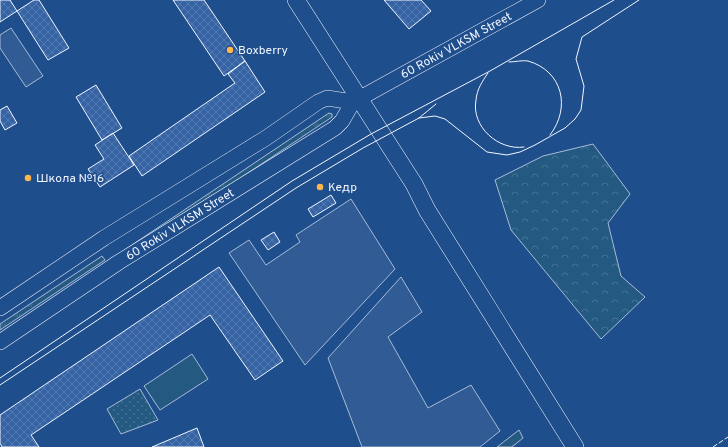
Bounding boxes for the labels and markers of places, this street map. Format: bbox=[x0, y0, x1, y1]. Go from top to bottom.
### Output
place label: Boxberry bbox=[238, 43, 288, 59]
marker: Boxberry bbox=[225, 45, 235, 55]
place label: Школа №16 bbox=[36, 171, 104, 187]
marker: Школа №16 bbox=[23, 173, 33, 183]
place label: Кедр bbox=[328, 180, 357, 196]
marker: Кедр bbox=[315, 182, 325, 192]

